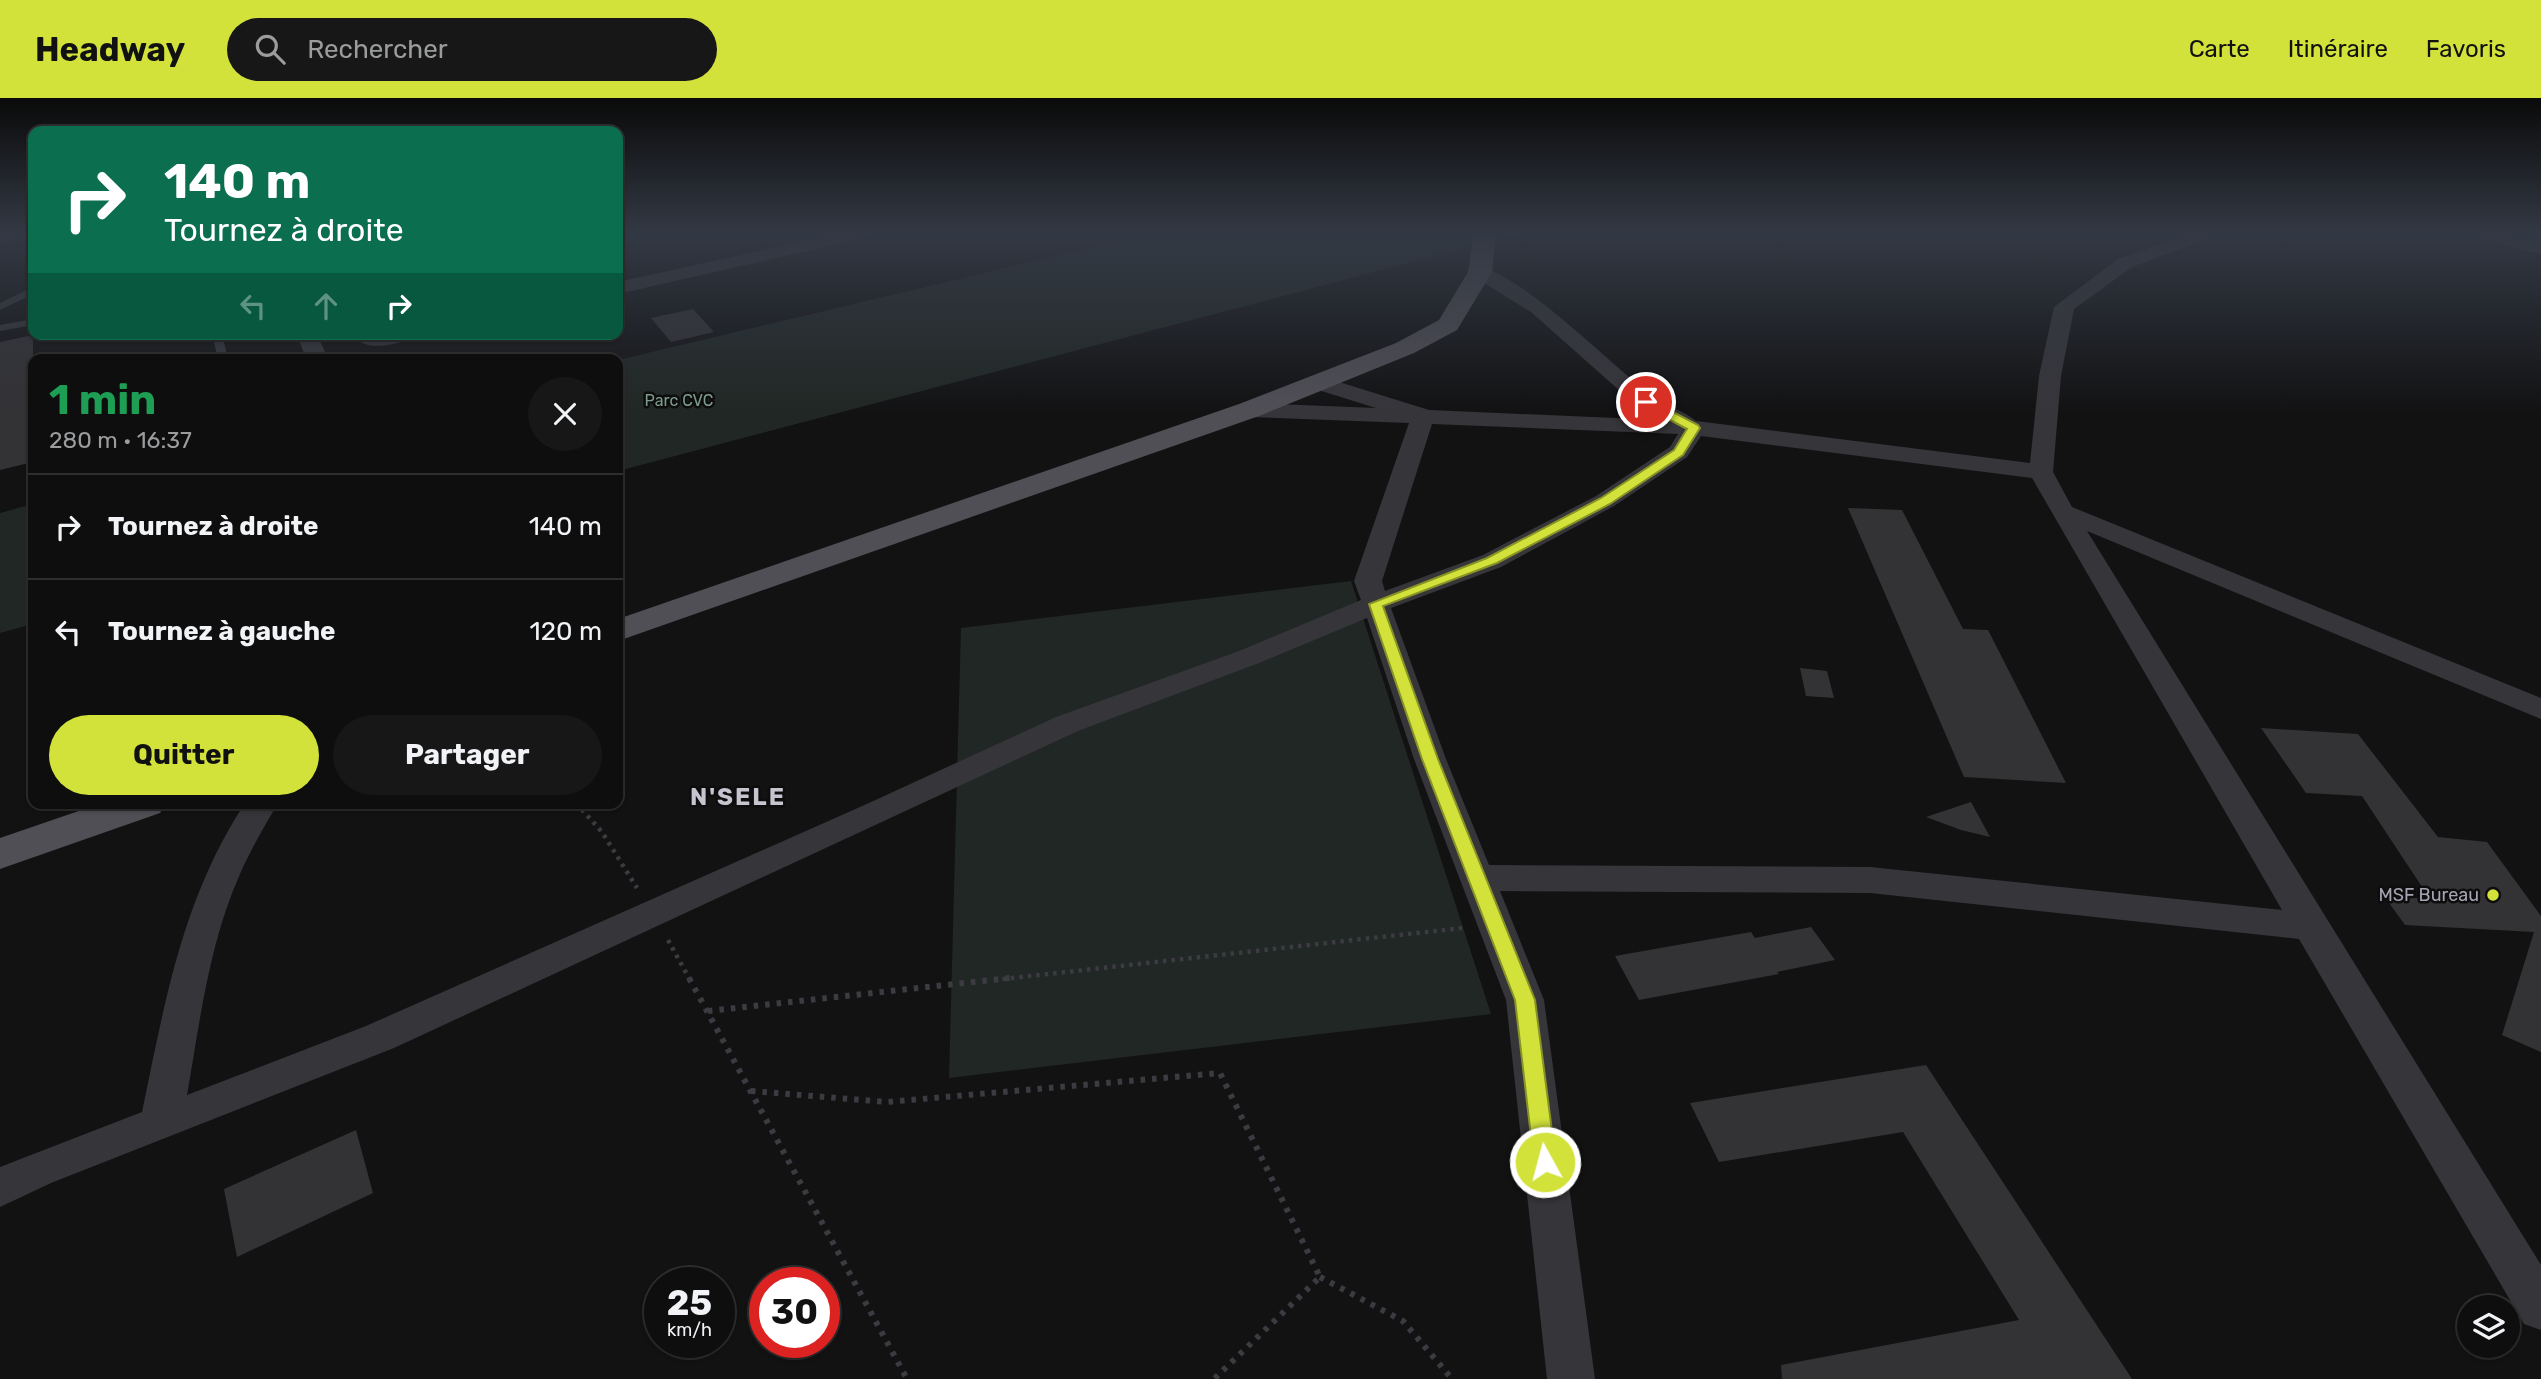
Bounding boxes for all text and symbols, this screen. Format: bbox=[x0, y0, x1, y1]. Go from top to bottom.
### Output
search box bbox=[227, 18, 717, 81]
text: Headway bbox=[35, 30, 185, 69]
icon: search bbox=[251, 30, 289, 68]
text: Rechercher bbox=[307, 34, 448, 65]
text: Carte bbox=[2189, 35, 2250, 63]
text: Itinéraire bbox=[2288, 35, 2388, 63]
text: Favoris bbox=[2426, 35, 2506, 63]
text: 140 m bbox=[164, 152, 310, 210]
icon: right bbox=[49, 154, 140, 245]
text: Tournez à droite bbox=[164, 211, 404, 249]
icon: left bbox=[234, 287, 272, 325]
icon: ahead bbox=[307, 287, 345, 325]
icon: right bbox=[380, 287, 418, 325]
pin bbox=[1616, 372, 1676, 432]
text: 1 min bbox=[49, 375, 156, 425]
button: close bbox=[528, 377, 602, 451]
icon: arrive bbox=[1627, 383, 1665, 421]
park label: Parc CVC bbox=[645, 391, 713, 410]
text: 280 m · 16:37 bbox=[49, 426, 192, 454]
icon: right bbox=[49, 508, 87, 546]
text: Tournez à droite bbox=[108, 511, 318, 542]
text: 140 m bbox=[529, 511, 602, 542]
icon: left bbox=[49, 613, 87, 651]
text: Tournez à gauche bbox=[108, 616, 336, 647]
text: 120 m bbox=[530, 616, 602, 647]
button: Quitter bbox=[49, 715, 319, 795]
button: Partager bbox=[333, 715, 602, 795]
district label: N'SELE bbox=[690, 783, 786, 811]
place label: MSF Bureau bbox=[2378, 884, 2479, 906]
marker: MSF Bureau bbox=[2485, 887, 2501, 903]
position arrow bbox=[1508, 1125, 1582, 1199]
speed limit sign: 30 bbox=[749, 1267, 840, 1358]
text: 25 bbox=[667, 1282, 712, 1324]
map controls bbox=[2457, 1295, 2520, 1358]
button: layers bbox=[2457, 1295, 2520, 1358]
text: km/h bbox=[667, 1319, 712, 1341]

